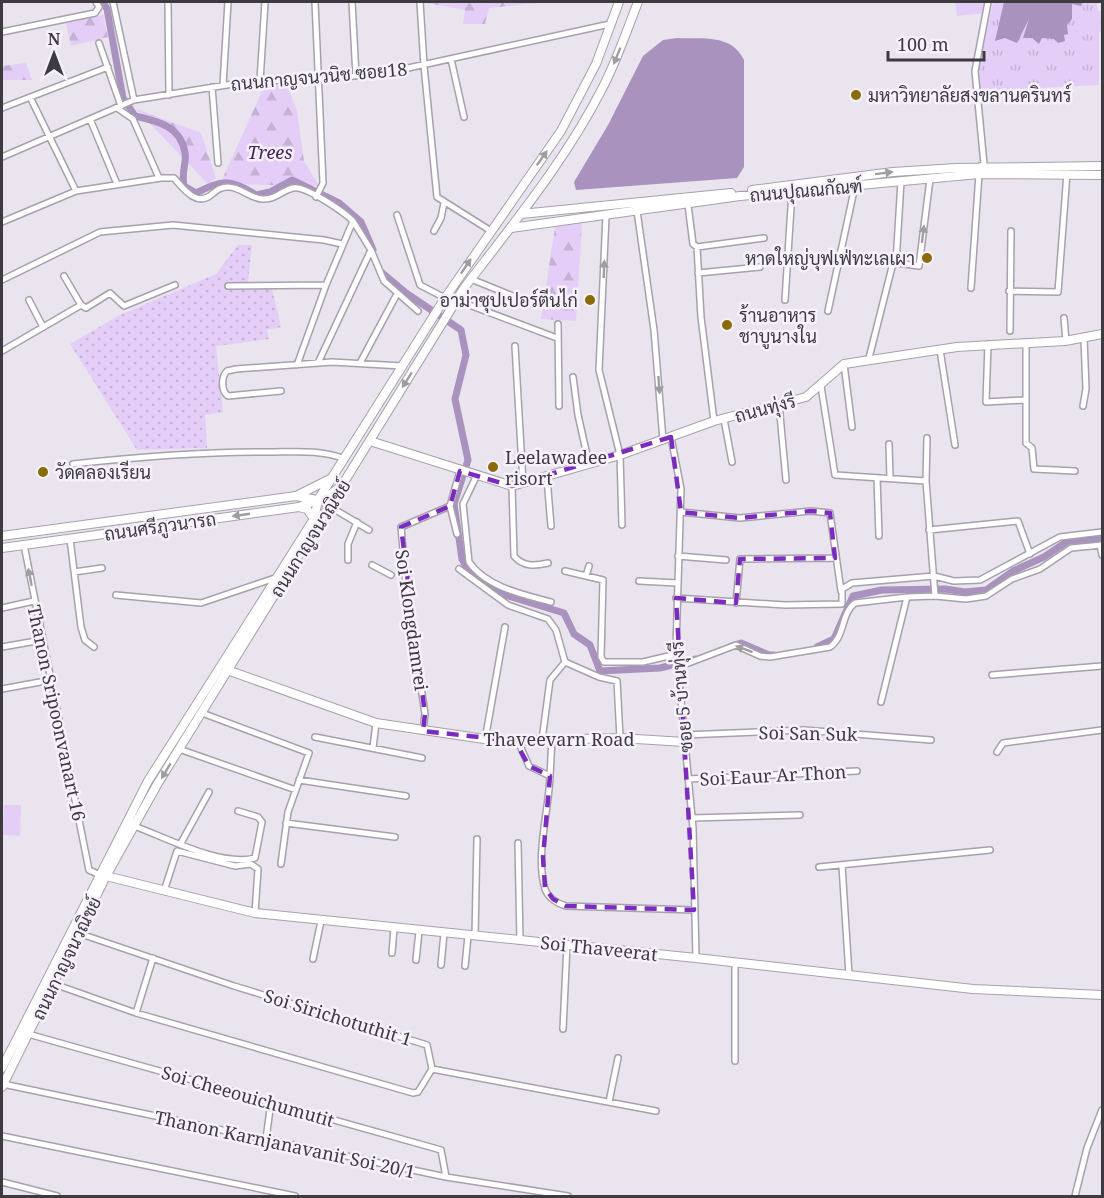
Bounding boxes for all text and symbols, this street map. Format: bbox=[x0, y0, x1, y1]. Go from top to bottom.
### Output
north arrow bbox=[24, 24, 84, 84]
scale bar bbox=[888, 24, 984, 62]
text: N bbox=[48, 28, 61, 50]
text: 100 m bbox=[897, 32, 949, 56]
one-way arrow bbox=[612, 47, 621, 65]
street label: ถนนกาญจนวนิช ซอย18 bbox=[230, 56, 408, 96]
place label: มหาวิทยาลัยสงขลานครินทร์ bbox=[868, 83, 1072, 107]
marker: มหาวิทยาลัยสงขลานครินทร์ bbox=[849, 88, 863, 102]
park label: Trees bbox=[247, 140, 293, 164]
one-way arrow bbox=[536, 151, 548, 167]
one-way arrow bbox=[875, 168, 894, 178]
street label: ถนนปุณณกัณฑ์ bbox=[749, 173, 864, 208]
one-way arrow bbox=[918, 224, 928, 243]
place label: หาดใหญ่บุฟเฟ่ทะเลเผา bbox=[745, 246, 915, 271]
marker: หาดใหญ่บุฟเฟ่ทะเลเผา bbox=[920, 251, 934, 265]
one-way arrow bbox=[460, 259, 472, 275]
one-way arrow bbox=[599, 260, 608, 279]
place label: อาม่าซุปเปอร์ตีนไก่ bbox=[440, 288, 578, 313]
marker: อาม่าซุปเปอร์ตีนไก่ bbox=[583, 293, 597, 307]
place label: ร้านอาหาร ชาบูนางใน bbox=[739, 303, 817, 350]
marker: ร้านอาหาร ชาบูนางใน bbox=[720, 318, 734, 332]
one-way arrow bbox=[401, 372, 412, 388]
one-way arrow bbox=[654, 376, 664, 395]
street label: ถนนทุ่งรี bbox=[732, 388, 799, 429]
place label: Leelawadee risort bbox=[505, 445, 607, 490]
place label: วัดคลองเรียน bbox=[55, 460, 151, 484]
marker: Leelawadee risort bbox=[486, 460, 500, 474]
marker: วัดคลองเรียน bbox=[36, 465, 50, 479]
street label: ถนนกาญจนวณิชย์ bbox=[264, 475, 356, 601]
street label: ถนนศรีภูวนารถ bbox=[103, 506, 218, 548]
one-way arrow bbox=[232, 510, 251, 519]
street label: Soi Klongdamrei bbox=[390, 548, 434, 692]
one-way arrow bbox=[25, 567, 34, 586]
street label: Thanon Sripoonvanart 16 bbox=[22, 603, 92, 823]
street label: ซอย 5 บ้านทุ่งรี bbox=[664, 640, 699, 754]
one-way arrow bbox=[734, 643, 752, 653]
street label: Soi San Suk bbox=[759, 720, 858, 746]
street label: Thaveevarn Road bbox=[484, 727, 634, 751]
street label: Soi Eaur Ar Thon bbox=[699, 759, 847, 791]
one-way arrow bbox=[161, 763, 172, 779]
street label: ถนนกาญจนวณิชย์ bbox=[26, 892, 106, 1024]
street label: Soi Thaveerat bbox=[539, 930, 659, 966]
street label: Soi Sirichotuthit 1 bbox=[261, 983, 415, 1051]
street label: Soi Cheeouichumutit bbox=[159, 1060, 337, 1132]
street label: Thanon Karnjanavanit Soi 20/1 bbox=[152, 1105, 418, 1183]

